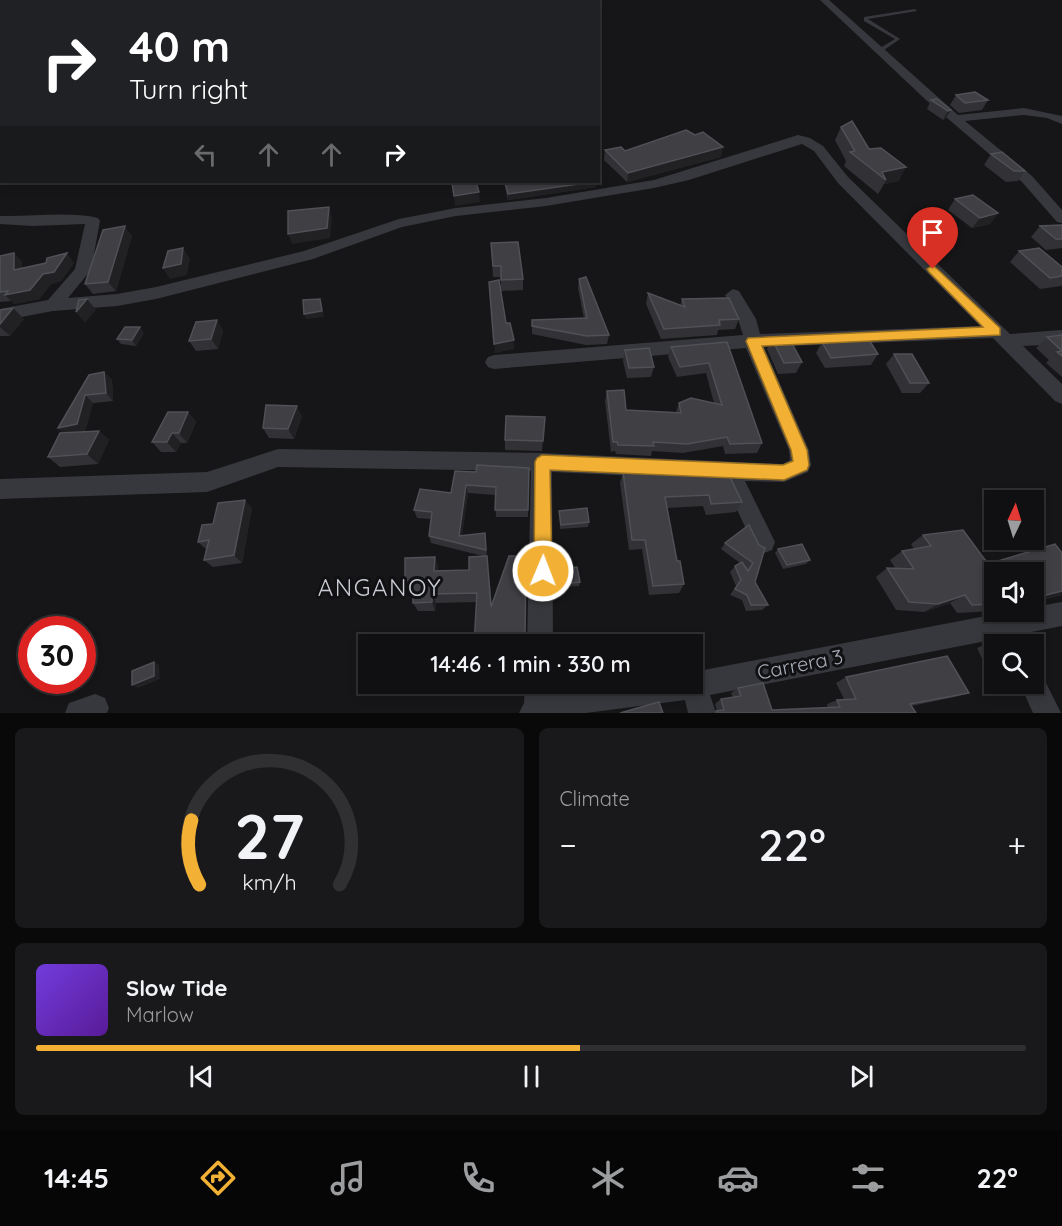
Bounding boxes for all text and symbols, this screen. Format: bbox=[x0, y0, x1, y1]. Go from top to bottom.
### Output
text: 40 m bbox=[129, 20, 230, 73]
icon: right bbox=[30, 24, 108, 102]
text: Turn right bbox=[129, 72, 248, 106]
icon: left bbox=[189, 138, 222, 171]
icon: ahead bbox=[252, 138, 285, 171]
icon: ahead bbox=[315, 138, 348, 171]
icon: right bbox=[378, 138, 411, 171]
pin bbox=[907, 207, 958, 269]
icon: arrive bbox=[916, 216, 949, 249]
north arrow bbox=[984, 490, 1044, 550]
map controls bbox=[984, 490, 1044, 694]
position arrow bbox=[511, 539, 575, 603]
button: sound bbox=[984, 562, 1044, 622]
district label: ANGANOY bbox=[318, 572, 442, 602]
speed limit sign: 30 bbox=[18, 616, 96, 694]
button: search bbox=[984, 634, 1044, 694]
street label: Carrera 3 bbox=[755, 643, 845, 685]
text: 14:46 · 1 min · 330 m bbox=[430, 650, 631, 678]
text: Climate bbox=[560, 786, 630, 811]
text: 27 bbox=[234, 797, 304, 875]
text: 22° bbox=[758, 816, 826, 872]
text: − bbox=[560, 824, 577, 865]
text: + bbox=[1007, 824, 1026, 865]
text: km/h bbox=[242, 869, 296, 895]
text: Slow Tide bbox=[126, 974, 227, 1002]
text: Marlow bbox=[126, 1002, 194, 1027]
icon: previous bbox=[185, 1060, 218, 1093]
icon: pause bbox=[515, 1060, 548, 1093]
icon: next bbox=[845, 1060, 878, 1093]
icon: directions bbox=[197, 1157, 239, 1199]
icon: music bbox=[327, 1157, 369, 1199]
icon: phone bbox=[457, 1157, 499, 1199]
icon: climate bbox=[587, 1157, 629, 1199]
icon: car bbox=[717, 1157, 759, 1199]
icon: filters bbox=[847, 1157, 889, 1199]
text: 14:45 bbox=[44, 1161, 109, 1195]
text: 22° bbox=[977, 1161, 1018, 1195]

